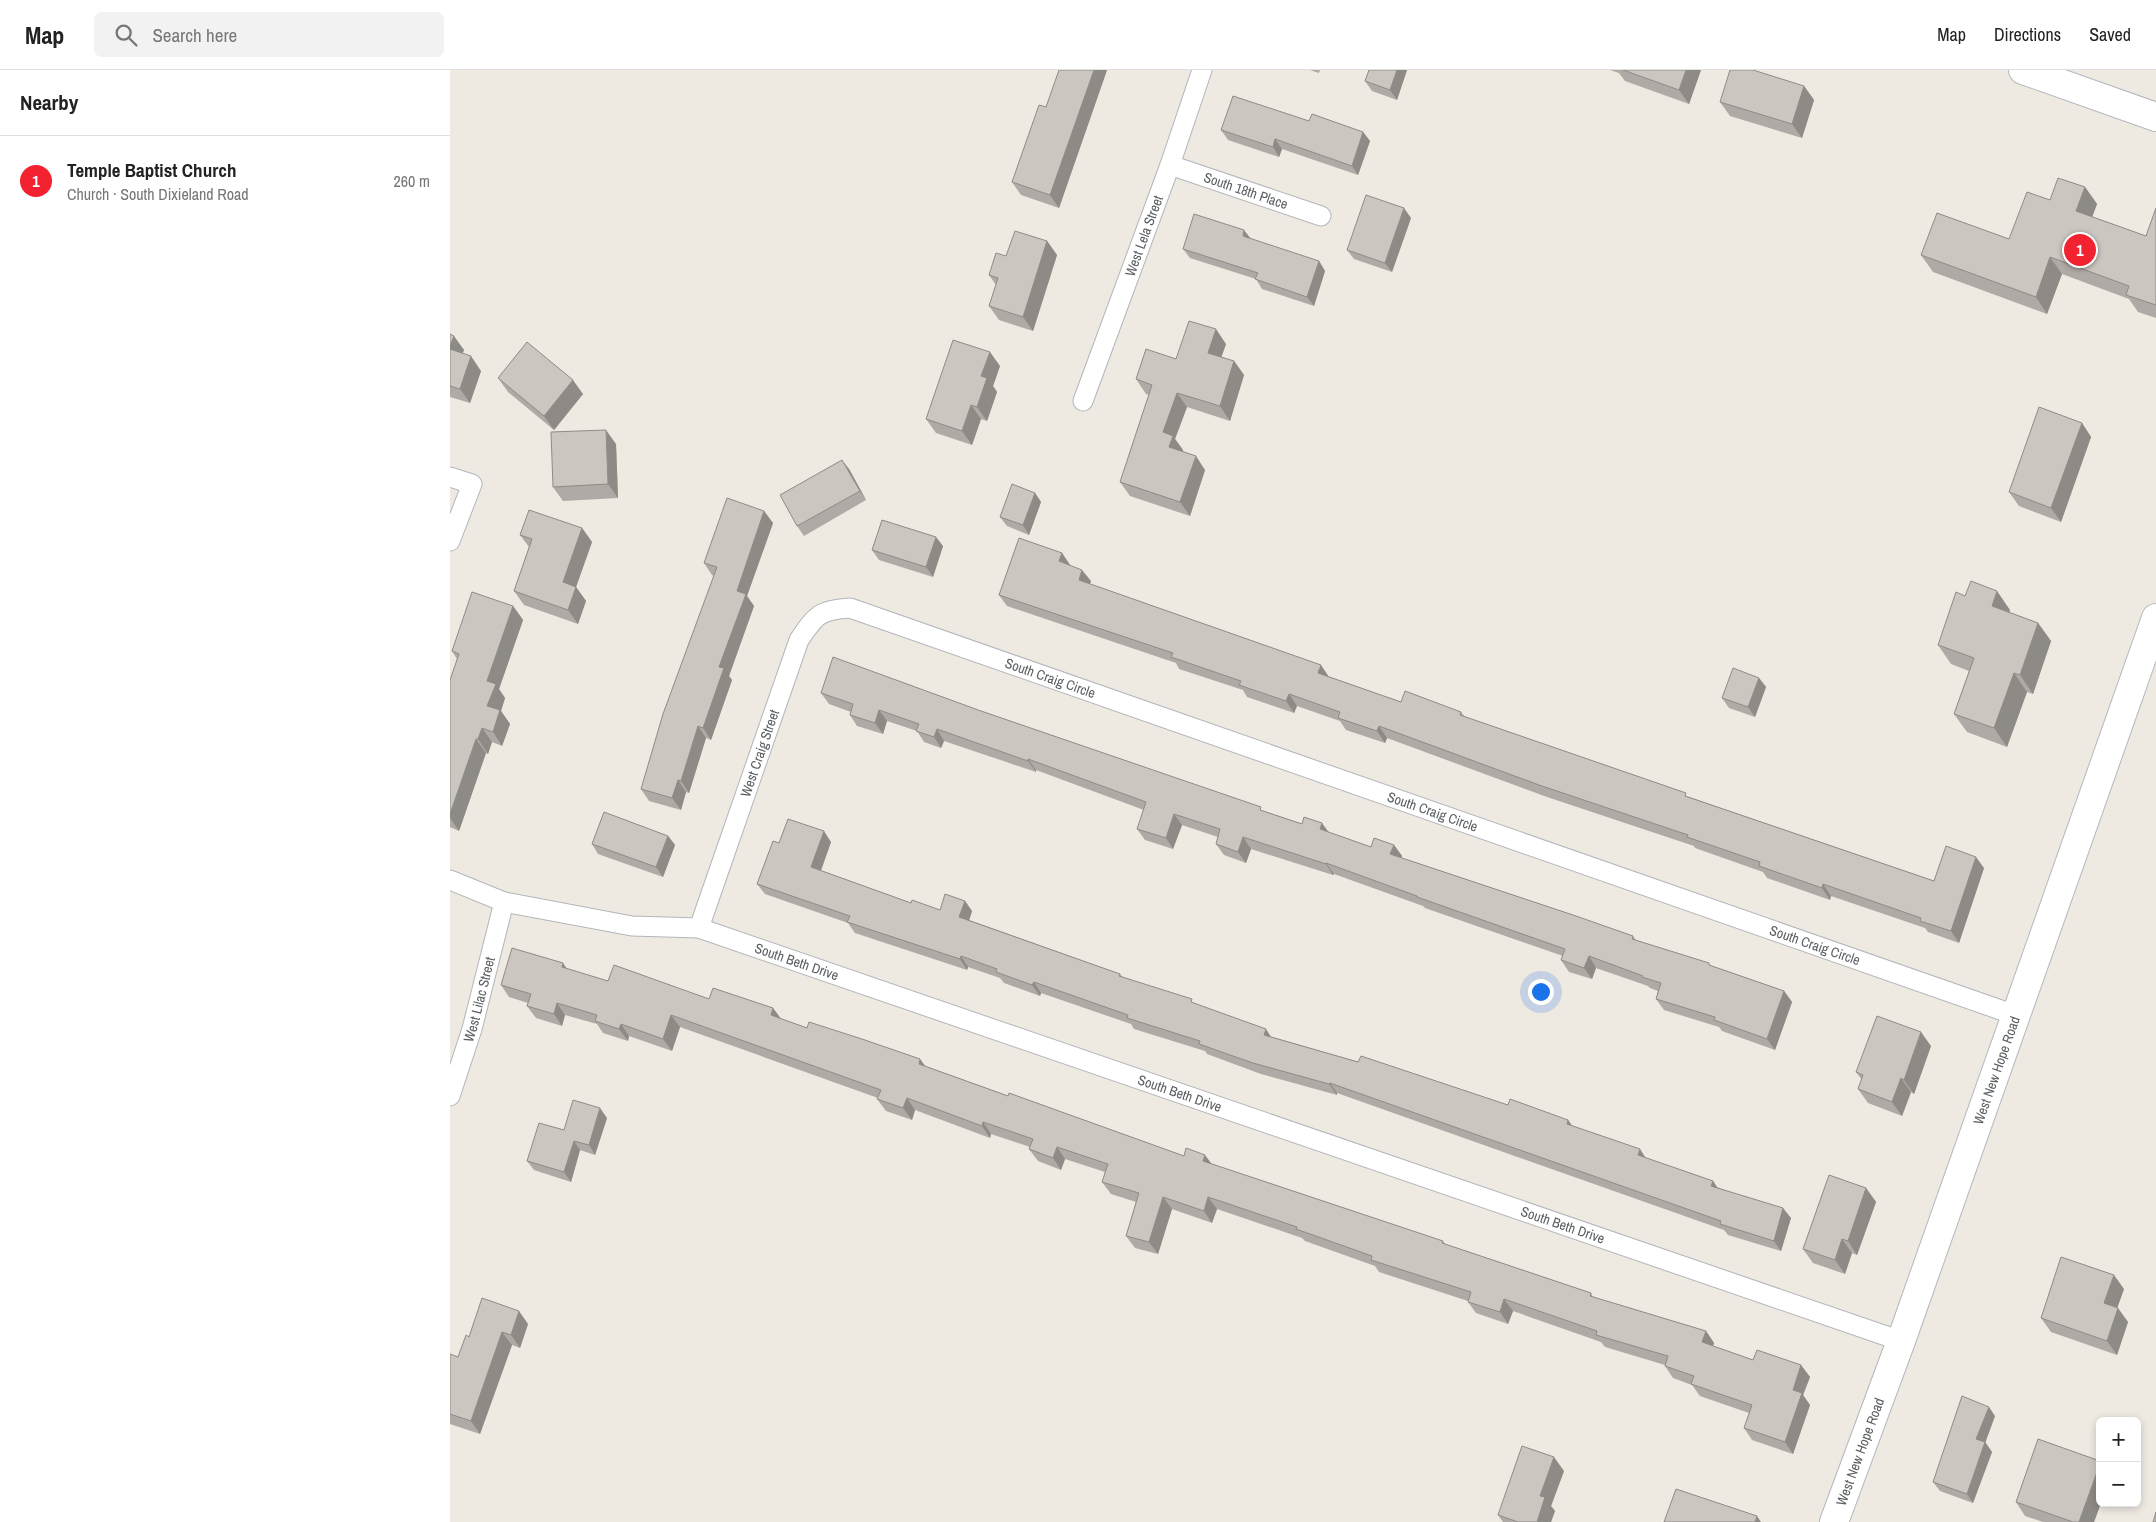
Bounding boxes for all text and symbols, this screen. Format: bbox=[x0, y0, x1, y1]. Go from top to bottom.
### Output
search box bbox=[94, 12, 444, 57]
text: Map bbox=[25, 19, 64, 51]
icon: search bbox=[112, 21, 140, 49]
text: Search here bbox=[152, 22, 237, 48]
text: Map bbox=[1937, 22, 1966, 47]
text: Directions bbox=[1994, 22, 2061, 47]
text: Saved bbox=[2089, 22, 2131, 47]
text: Nearby bbox=[20, 88, 78, 117]
text: Temple Baptist Church bbox=[67, 157, 236, 183]
street label: South 18th Place bbox=[1201, 168, 1290, 213]
text: 1 bbox=[32, 170, 40, 192]
text: 260 m bbox=[394, 170, 430, 192]
text: Church · South Dixieland Road bbox=[67, 183, 249, 205]
street label: West Lela Street bbox=[1121, 193, 1167, 279]
pin: 1 bbox=[2064, 231, 2096, 269]
street label: South Craig Circle bbox=[1003, 654, 1098, 702]
street label: West Craig Street bbox=[736, 707, 783, 799]
street label: South Craig Circle bbox=[1385, 787, 1480, 836]
street label: South Craig Circle bbox=[1767, 921, 1863, 969]
street label: South Beth Drive bbox=[752, 939, 841, 984]
street label: West Lilac Street bbox=[459, 955, 499, 1044]
your location bbox=[1528, 979, 1554, 1005]
street label: West New Hope Road bbox=[1969, 1014, 2024, 1127]
street label: South Beth Drive bbox=[1136, 1070, 1224, 1116]
street label: South Beth Drive bbox=[1519, 1202, 1607, 1248]
street label: West New Hope Road bbox=[1832, 1395, 1888, 1508]
map controls bbox=[2096, 1417, 2141, 1507]
button: + bbox=[2096, 1417, 2141, 1462]
button: − bbox=[2096, 1462, 2141, 1507]

